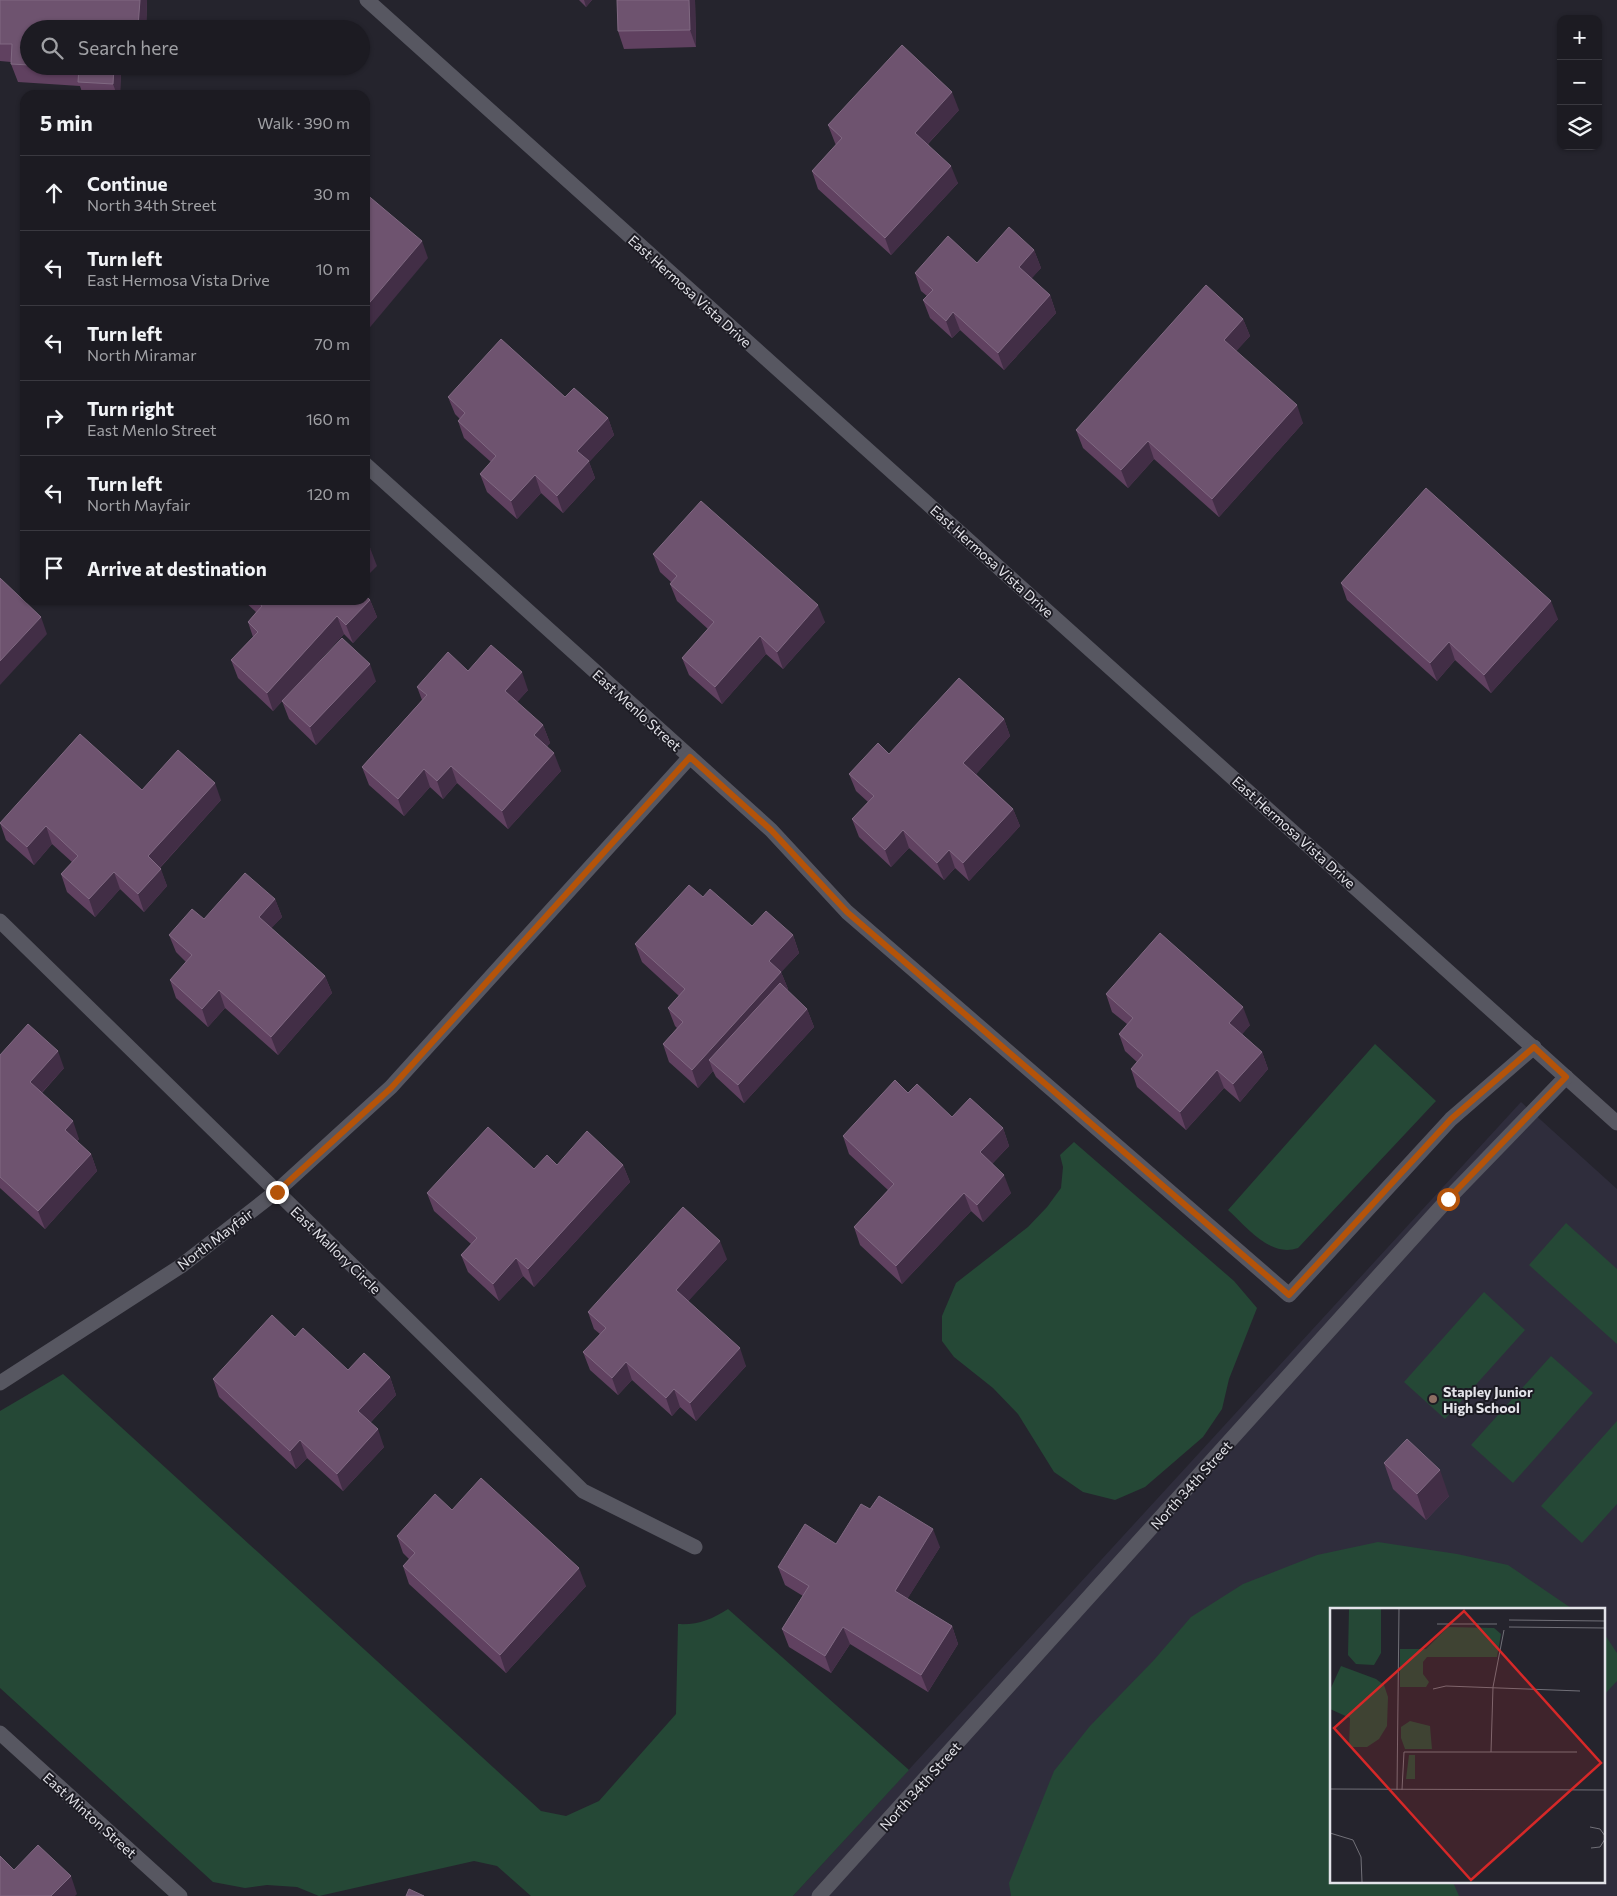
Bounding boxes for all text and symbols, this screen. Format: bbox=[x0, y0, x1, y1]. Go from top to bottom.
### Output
map controls bbox=[1557, 15, 1602, 150]
button: + bbox=[1557, 15, 1602, 60]
search box bbox=[20, 20, 370, 75]
icon: search bbox=[38, 34, 66, 62]
text: Search here bbox=[78, 36, 178, 59]
button: − bbox=[1557, 60, 1602, 105]
button: layers bbox=[1557, 105, 1602, 150]
text: 5 min bbox=[40, 110, 93, 135]
text: Walk · 390 m bbox=[257, 113, 350, 132]
text: Continue bbox=[87, 172, 167, 195]
icon: ahead bbox=[40, 179, 68, 207]
text: 30 m bbox=[313, 184, 350, 203]
text: North 34th Street bbox=[87, 195, 217, 214]
street label: East Hermosa Vista Drive bbox=[625, 231, 755, 351]
text: Turn left bbox=[87, 247, 162, 270]
icon: left bbox=[40, 254, 68, 282]
text: 10 m bbox=[316, 259, 350, 278]
text: East Hermosa Vista Drive bbox=[87, 270, 270, 289]
text: Turn left bbox=[87, 322, 162, 345]
icon: left bbox=[40, 329, 68, 357]
text: 70 m bbox=[314, 334, 350, 353]
text: North Miramar bbox=[87, 345, 197, 364]
text: Turn right bbox=[87, 397, 174, 420]
icon: right bbox=[40, 404, 68, 432]
text: 160 m bbox=[306, 409, 350, 428]
text: East Menlo Street bbox=[87, 420, 217, 439]
text: Turn left bbox=[87, 472, 162, 495]
icon: left bbox=[40, 479, 68, 507]
text: 120 m bbox=[307, 484, 350, 503]
text: North Mayfair bbox=[87, 495, 190, 514]
street label: East Hermosa Vista Drive bbox=[927, 501, 1057, 621]
icon: arrive bbox=[40, 554, 68, 582]
text: Arrive at destination bbox=[87, 557, 267, 580]
street label: East Menlo Street bbox=[589, 666, 685, 754]
street label: East Hermosa Vista Drive bbox=[1229, 772, 1359, 892]
route end bbox=[266, 1181, 289, 1204]
route start bbox=[1437, 1188, 1460, 1211]
street label: East Mallory Circle bbox=[288, 1203, 384, 1297]
street label: North Mayfair bbox=[174, 1205, 257, 1273]
place label: Stapley Junior High School bbox=[1443, 1383, 1533, 1416]
marker: Stapley Junior High School bbox=[1427, 1393, 1439, 1405]
street label: North 34th Street bbox=[1147, 1437, 1235, 1533]
inset map bbox=[1330, 1608, 1604, 1884]
street label: North 34th Street bbox=[876, 1738, 964, 1834]
street label: East Minton Street bbox=[40, 1769, 140, 1862]

